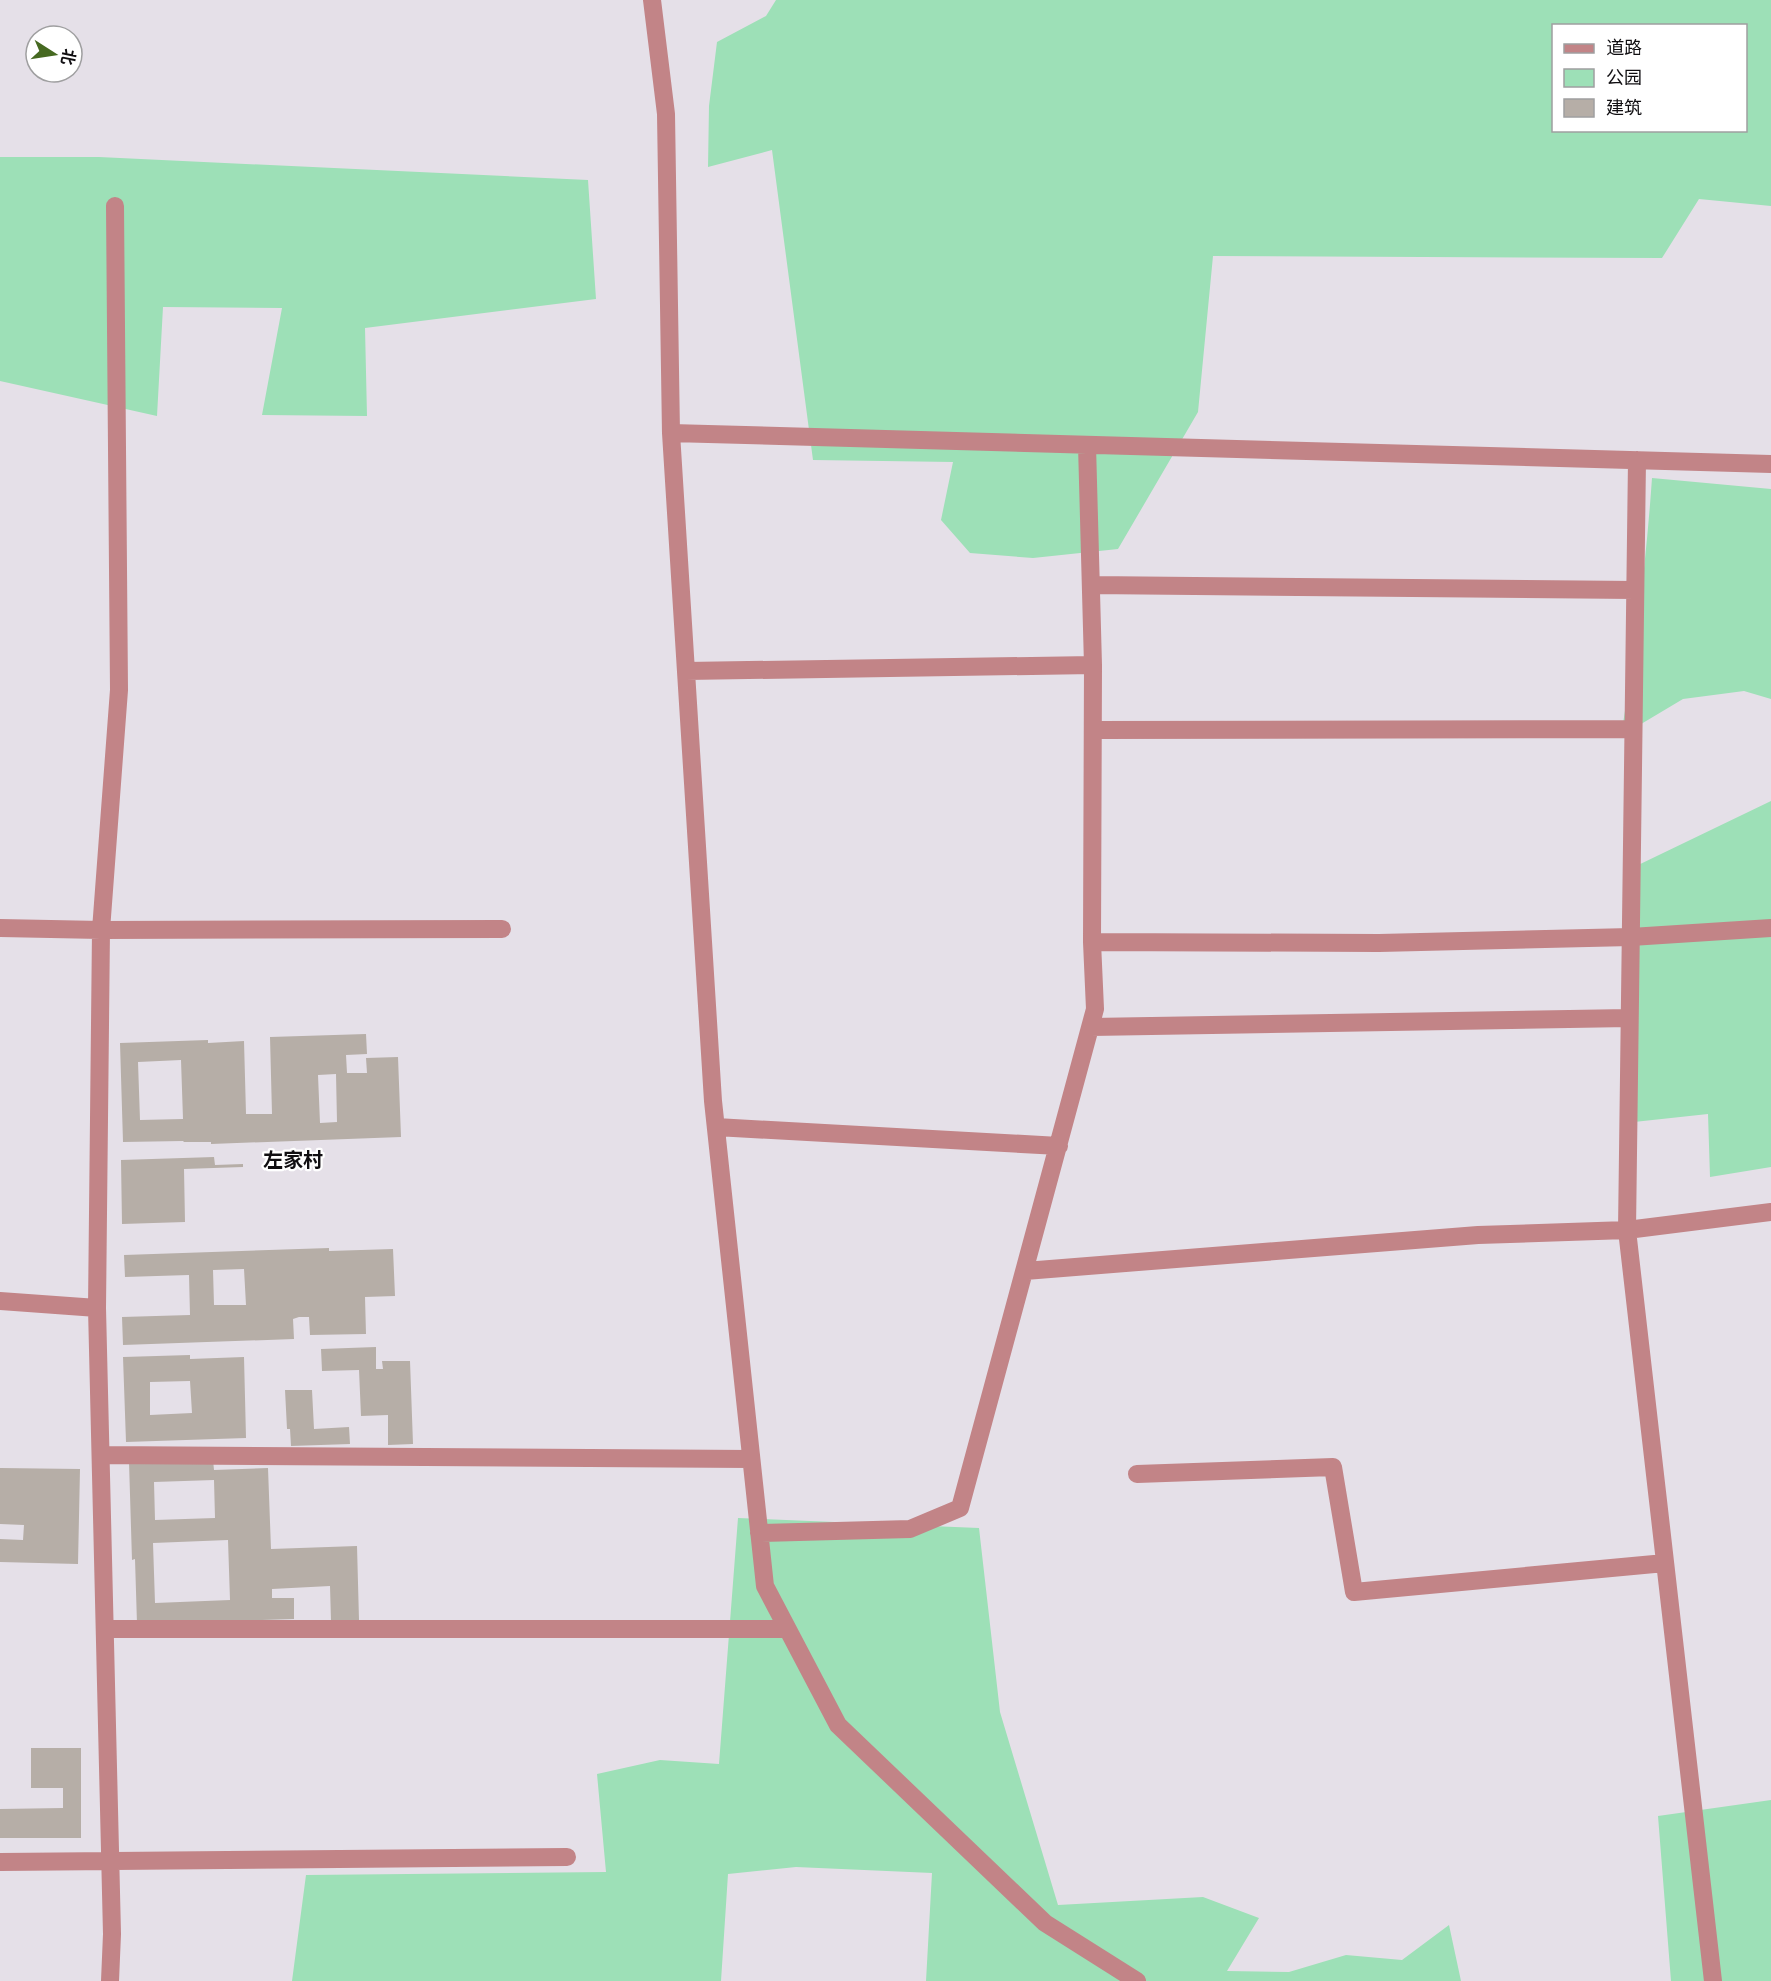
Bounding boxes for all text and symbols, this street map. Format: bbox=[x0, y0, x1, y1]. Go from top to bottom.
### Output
north arrow bbox=[24, 24, 84, 84]
legend bbox=[1552, 24, 1747, 132]
text: 道路 bbox=[1606, 35, 1642, 59]
text: 北 bbox=[56, 47, 81, 67]
text: 公园 bbox=[1606, 65, 1642, 89]
text: 建筑 bbox=[1606, 95, 1642, 119]
district label: 左家村 bbox=[263, 1146, 323, 1173]

